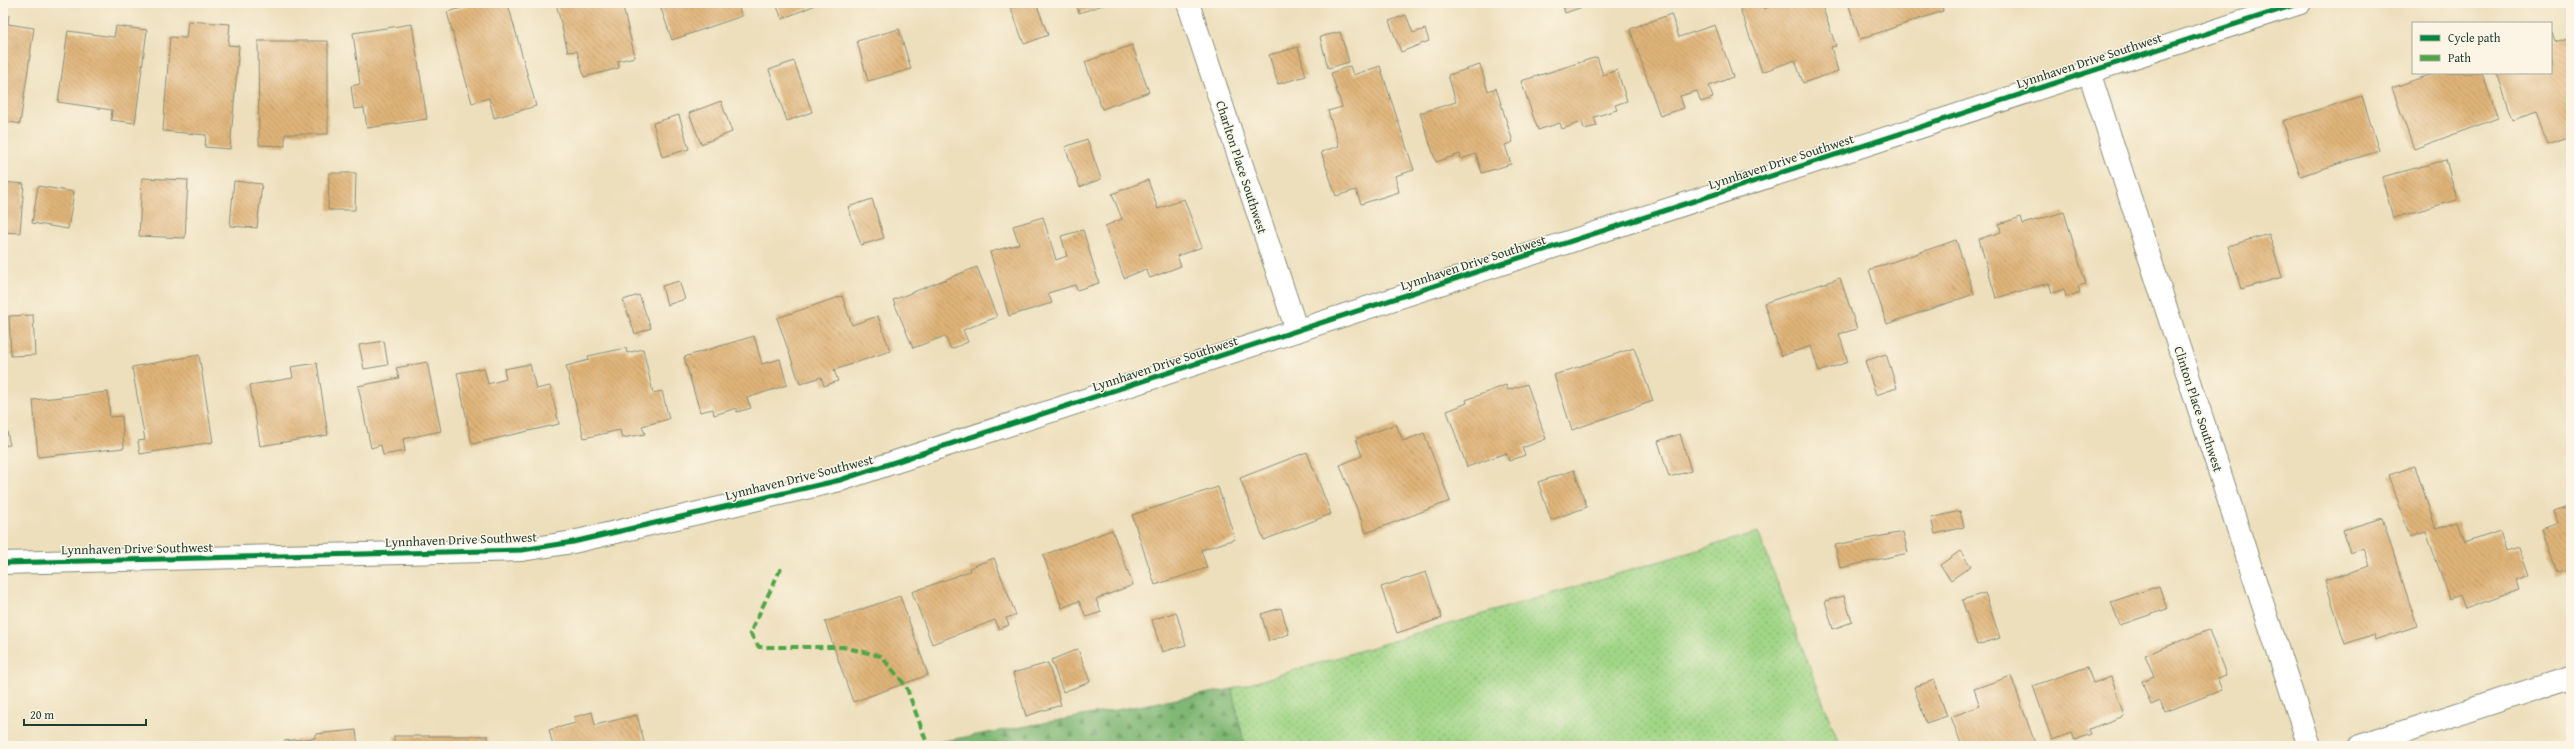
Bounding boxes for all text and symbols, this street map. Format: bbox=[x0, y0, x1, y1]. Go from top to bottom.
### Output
legend bbox=[2412, 22, 2552, 74]
street label: Lynnhaven Drive Southwest bbox=[2014, 28, 2165, 93]
text: Cycle path bbox=[2448, 29, 2501, 46]
text: Path bbox=[2448, 49, 2471, 66]
street label: Charlton Place Southwest bbox=[1211, 98, 1272, 237]
street label: Lynnhaven Drive Southwest bbox=[1706, 129, 1857, 194]
street label: Lynnhaven Drive Southwest bbox=[1398, 230, 1549, 295]
street label: Lynnhaven Drive Southwest bbox=[1090, 331, 1241, 396]
street label: Clinton Place Southwest bbox=[2169, 344, 2228, 475]
street label: Lynnhaven Drive Southwest bbox=[723, 450, 875, 505]
street label: Lynnhaven Drive Southwest bbox=[385, 527, 538, 552]
street label: Lynnhaven Drive Southwest bbox=[61, 538, 213, 559]
scale bar bbox=[24, 701, 146, 727]
text: 20 m bbox=[30, 706, 54, 723]

